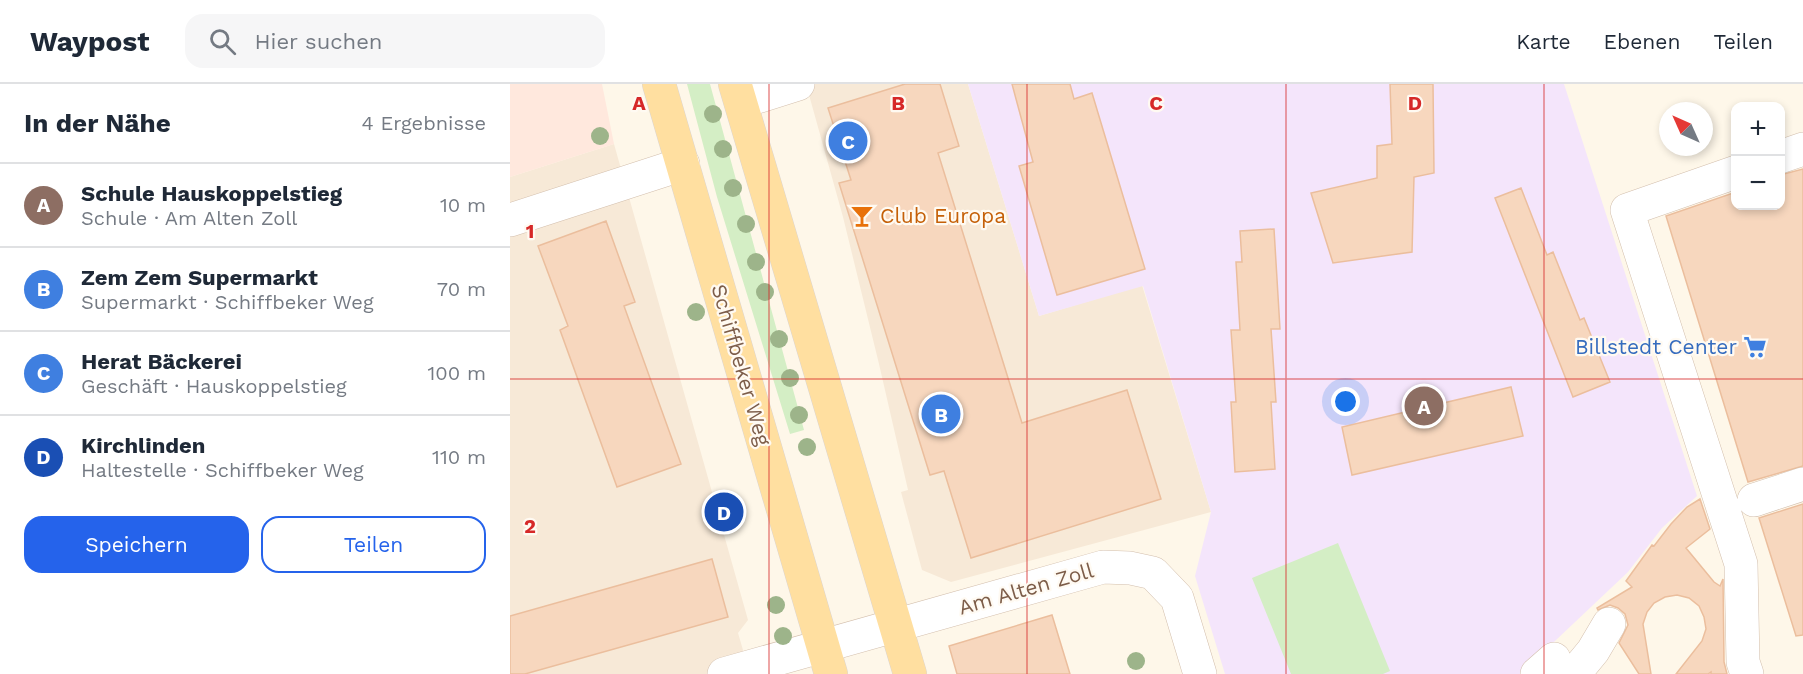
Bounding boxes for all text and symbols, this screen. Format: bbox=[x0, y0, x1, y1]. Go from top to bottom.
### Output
search box bbox=[185, 14, 605, 68]
text: Waypost bbox=[30, 25, 149, 58]
icon: search bbox=[206, 25, 239, 58]
text: Hier suchen bbox=[254, 29, 382, 54]
text: Karte bbox=[1516, 29, 1571, 54]
text: Ebenen bbox=[1604, 29, 1680, 54]
text: Teilen bbox=[1713, 29, 1773, 54]
text: A bbox=[632, 91, 646, 115]
text: B bbox=[891, 91, 905, 115]
text: C bbox=[1149, 91, 1163, 115]
text: D bbox=[1408, 91, 1422, 115]
north arrow bbox=[1659, 102, 1713, 156]
map controls bbox=[1731, 102, 1785, 210]
button: + bbox=[1731, 102, 1785, 156]
text: In der Nähe bbox=[24, 108, 171, 138]
text: 4 Ergebnisse bbox=[362, 111, 486, 135]
pin: C bbox=[828, 118, 868, 164]
button: − bbox=[1731, 156, 1785, 210]
text: Schule Hauskoppelstieg bbox=[81, 181, 342, 206]
text: A bbox=[37, 193, 50, 217]
text: 10 m bbox=[440, 193, 486, 217]
bar icon: Club Europa bbox=[849, 203, 875, 229]
place label: Club Europa bbox=[880, 203, 1006, 228]
text: Schule · Am Alten Zoll bbox=[81, 206, 297, 230]
text: 1 bbox=[526, 219, 534, 243]
text: Zem Zem Supermarkt bbox=[81, 265, 318, 290]
text: B bbox=[37, 277, 50, 301]
text: 70 m bbox=[437, 277, 486, 301]
street label: Schiffbeker Weg bbox=[706, 281, 777, 449]
text: Supermarkt · Schiffbeker Weg bbox=[81, 290, 374, 314]
place label: Billstedt Center bbox=[1575, 334, 1737, 359]
supermarket icon: Billstedt Center bbox=[1742, 334, 1768, 360]
text: Herat Bäckerei bbox=[81, 349, 242, 374]
text: C bbox=[37, 361, 50, 385]
text: 100 m bbox=[427, 361, 486, 385]
text: Geschäft · Hauskoppelstieg bbox=[81, 374, 347, 398]
pin: A bbox=[1404, 384, 1444, 428]
your location bbox=[1331, 387, 1360, 416]
pin: B bbox=[922, 392, 960, 436]
text: Kirchlinden bbox=[81, 433, 206, 458]
text: D bbox=[36, 445, 51, 469]
text: 110 m bbox=[432, 445, 486, 469]
text: Haltestelle · Schiffbeker Weg bbox=[81, 458, 364, 482]
pin: D bbox=[704, 490, 744, 534]
text: 2 bbox=[524, 514, 536, 538]
button: Speichern bbox=[24, 516, 249, 573]
button: Teilen bbox=[261, 516, 486, 573]
street label: Am Alten Zoll bbox=[955, 557, 1097, 620]

